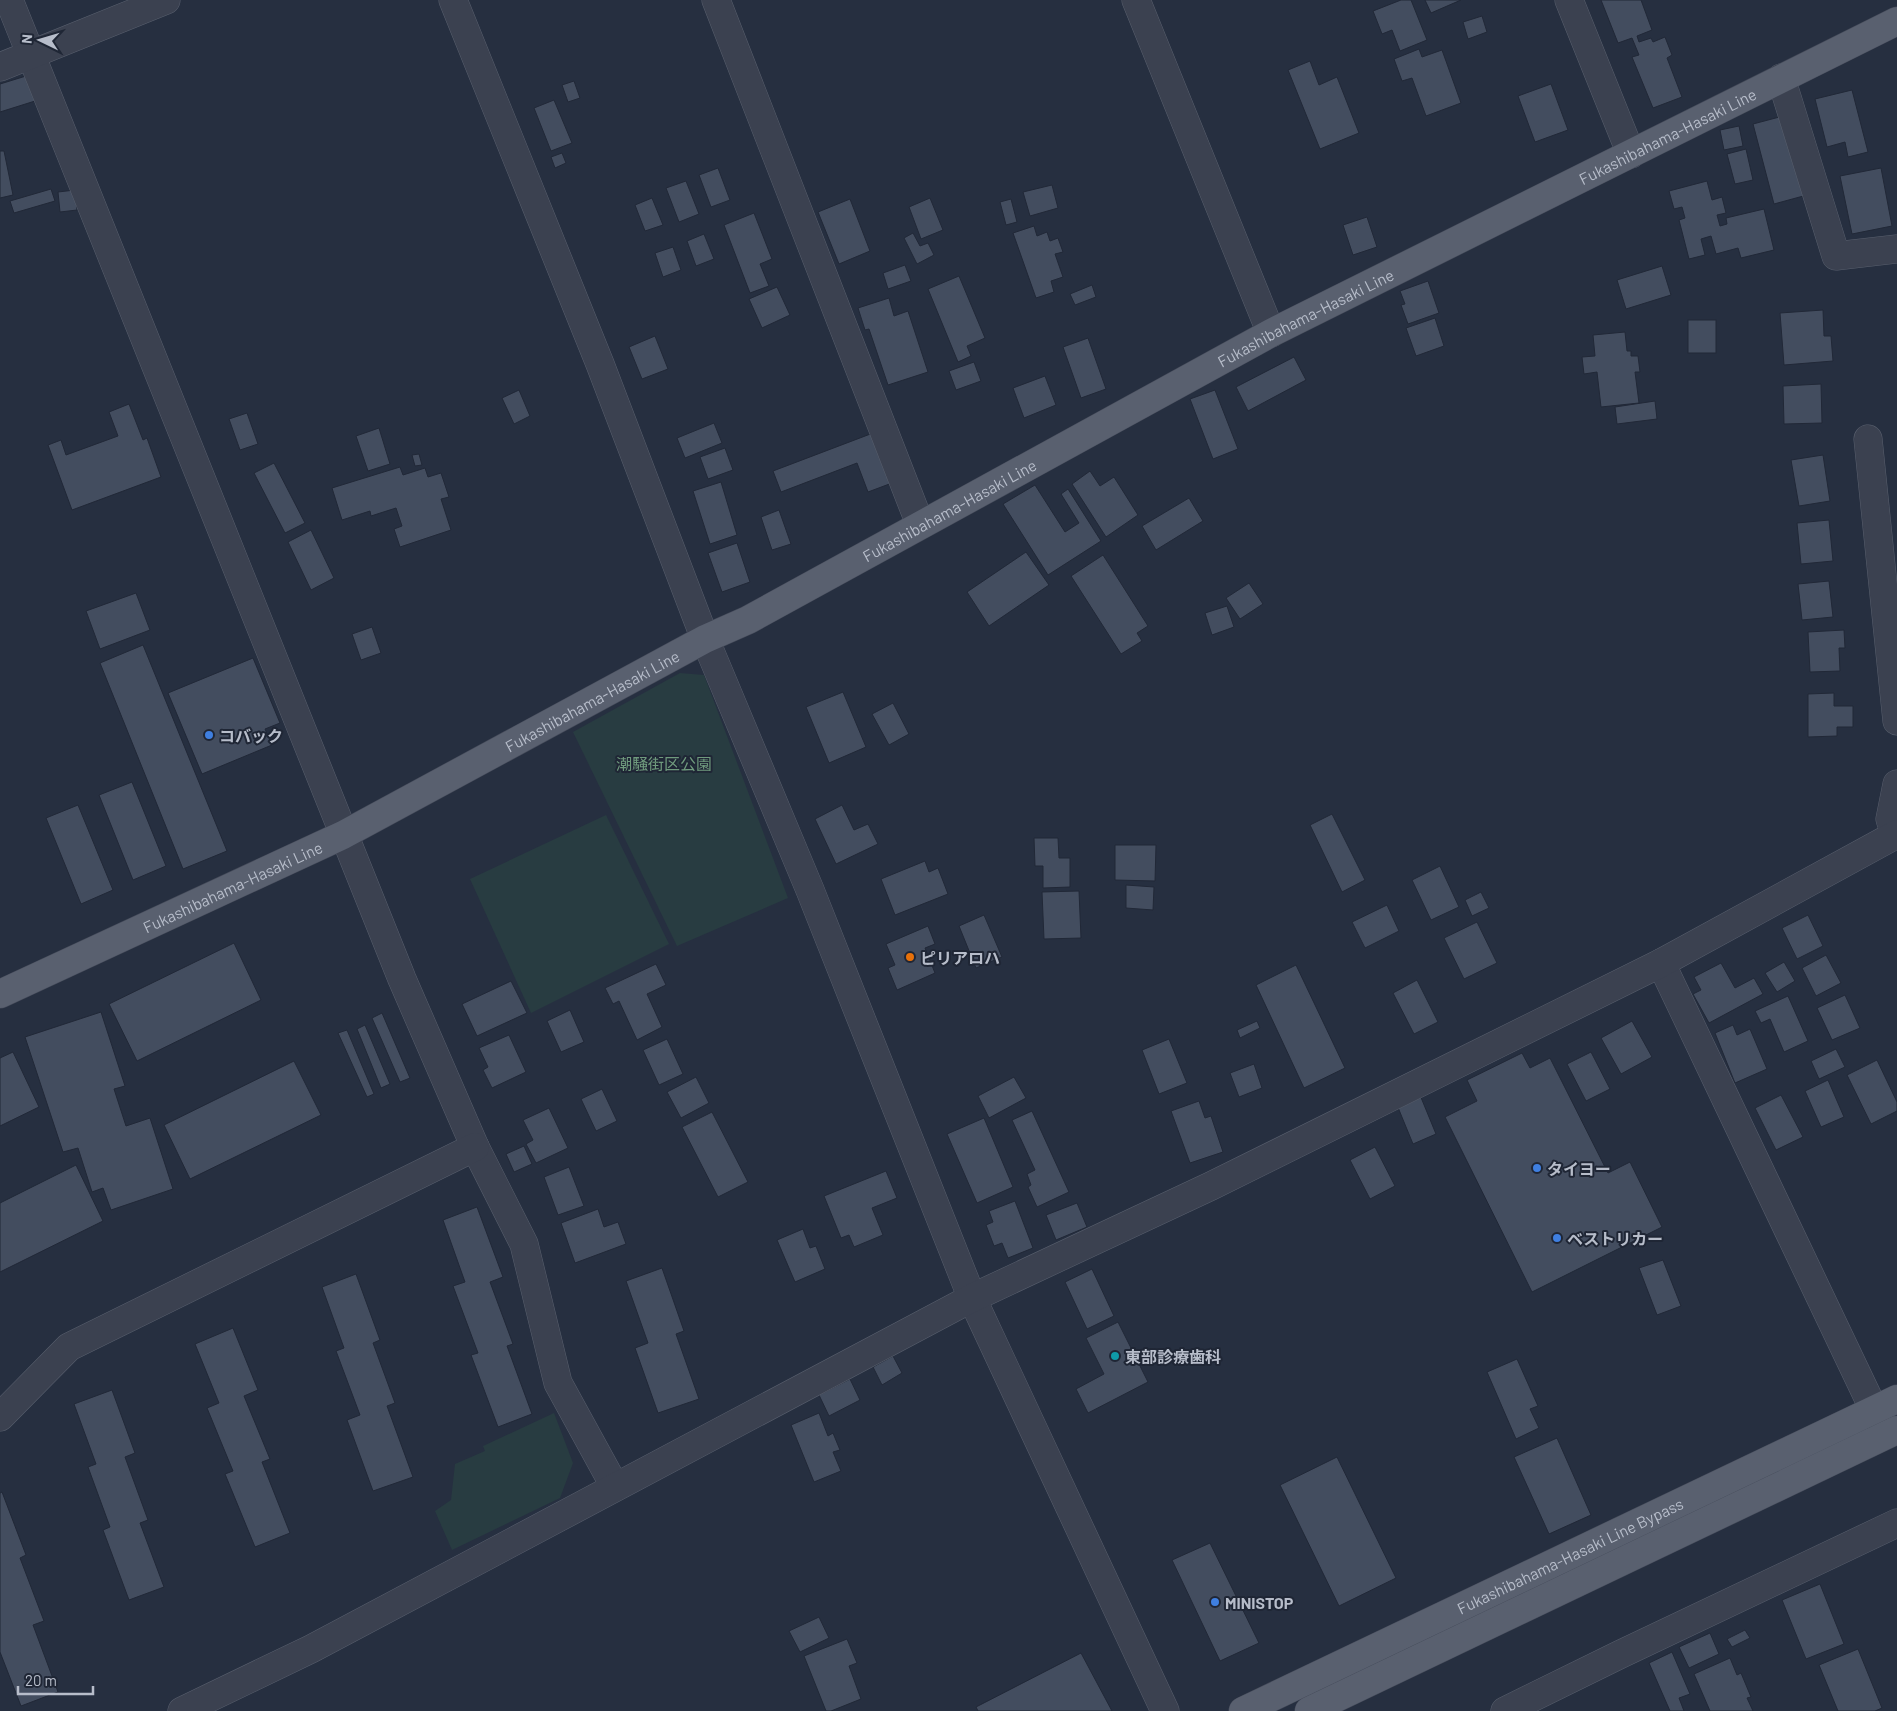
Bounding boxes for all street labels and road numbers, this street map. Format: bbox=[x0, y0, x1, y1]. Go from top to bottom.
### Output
street label: Fukashibahama-Hasaki Line bbox=[1575, 83, 1759, 188]
street label: Fukashibahama-Hasaki Line bbox=[1214, 264, 1396, 370]
street label: Fukashibahama-Hasaki Line bbox=[859, 454, 1039, 565]
street label: Fukashibahama-Hasaki Line bbox=[501, 645, 682, 755]
street label: Fukashibahama-Hasaki Line bbox=[140, 837, 325, 936]
street label: Fukashibahama-Hasaki Line Bypass bbox=[1454, 1493, 1686, 1617]

